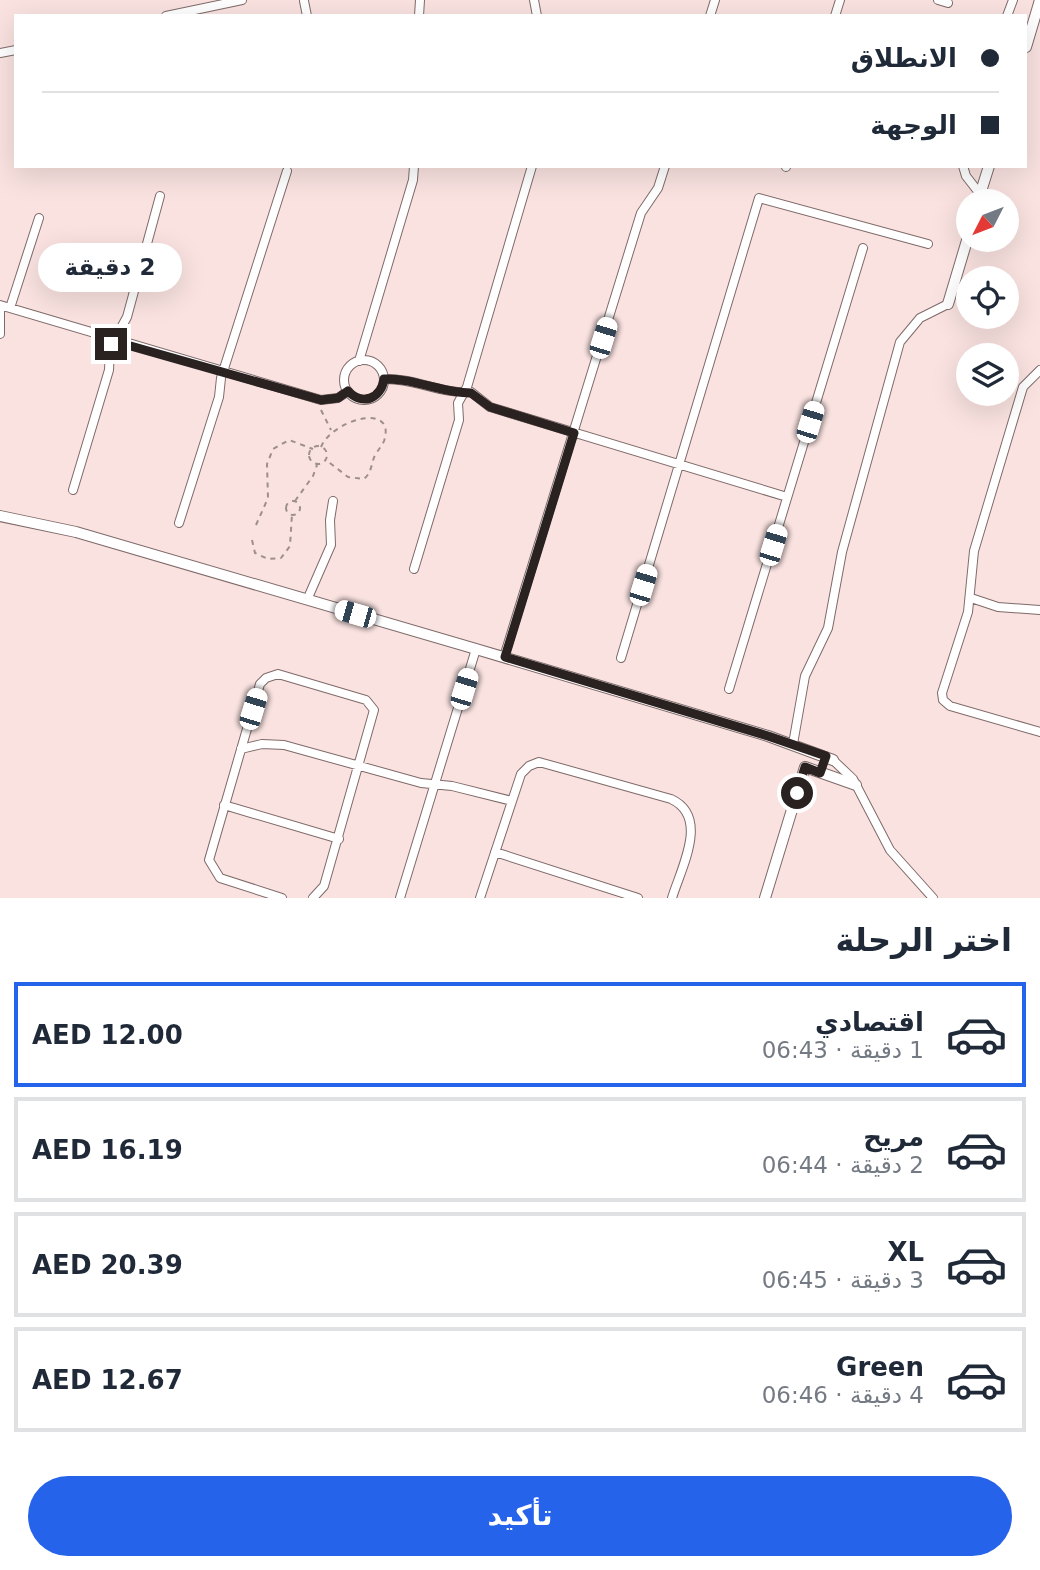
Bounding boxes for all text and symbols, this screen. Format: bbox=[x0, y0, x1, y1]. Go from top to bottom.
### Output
text: الانطلاق bbox=[851, 43, 957, 73]
text: الوجهة bbox=[870, 110, 957, 140]
north arrow bbox=[956, 189, 1018, 252]
map controls bbox=[956, 189, 1019, 406]
callout: 2 دقيقة bbox=[39, 243, 183, 292]
text: 2 دقيقة bbox=[65, 254, 155, 280]
button: locate bbox=[956, 266, 1019, 329]
car bbox=[587, 315, 620, 361]
route end bbox=[95, 328, 127, 360]
button: layers bbox=[956, 343, 1019, 406]
car bbox=[794, 399, 827, 445]
car bbox=[757, 522, 790, 568]
car bbox=[627, 562, 660, 608]
car bbox=[332, 598, 379, 630]
car bbox=[448, 666, 481, 712]
car bbox=[237, 686, 270, 732]
route start bbox=[781, 777, 813, 809]
text: اختر الرحلة bbox=[835, 921, 1012, 959]
icon: car bbox=[945, 1003, 1008, 1066]
text: اقتصادي bbox=[815, 1007, 924, 1037]
text: AED 12.00 bbox=[32, 1020, 183, 1050]
text: 1 دقيقة · 06:43 bbox=[762, 1037, 924, 1063]
icon: car bbox=[945, 1118, 1008, 1181]
text: مريح bbox=[863, 1122, 924, 1152]
text: AED 16.19 bbox=[32, 1135, 183, 1165]
text: 2 دقيقة · 06:44 bbox=[762, 1152, 924, 1178]
icon: car bbox=[945, 1233, 1008, 1296]
text: XL bbox=[887, 1237, 924, 1267]
text: AED 20.39 bbox=[32, 1250, 183, 1280]
text: 3 دقيقة · 06:45 bbox=[762, 1267, 924, 1293]
icon: car bbox=[945, 1348, 1008, 1411]
text: Green bbox=[836, 1352, 924, 1382]
text: AED 12.67 bbox=[32, 1365, 183, 1395]
text: 4 دقيقة · 06:46 bbox=[762, 1382, 924, 1408]
button: تأكيد bbox=[28, 1476, 1012, 1556]

